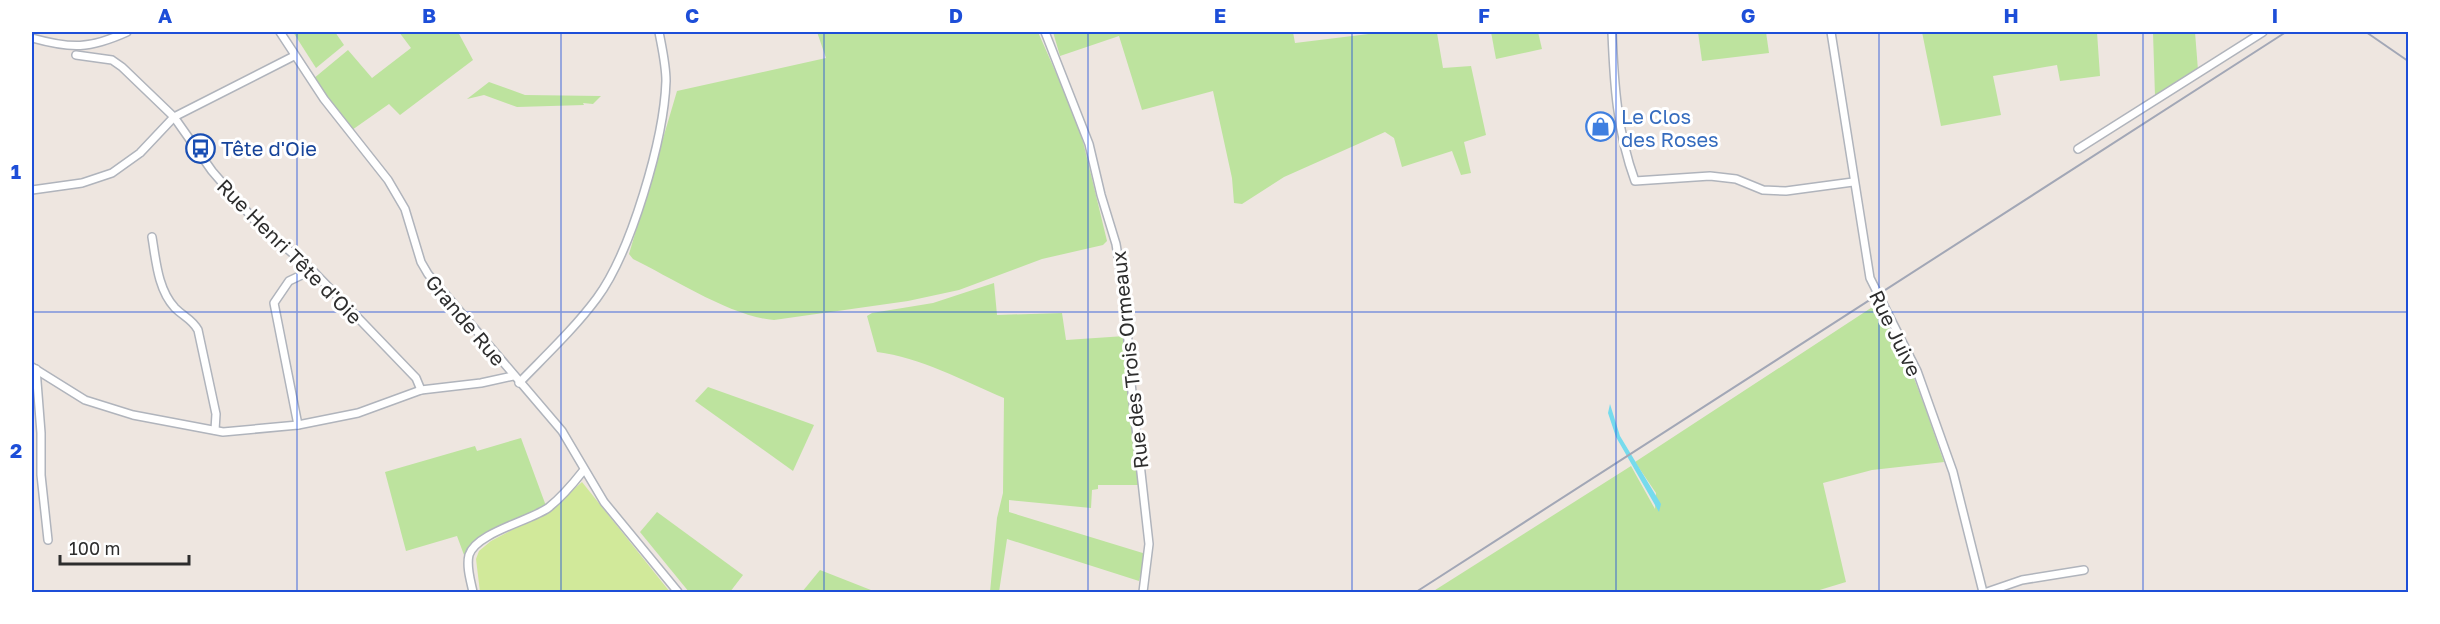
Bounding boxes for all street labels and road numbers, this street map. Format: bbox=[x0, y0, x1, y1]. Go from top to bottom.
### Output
street label: Rue Henri Tête d'Oie bbox=[213, 174, 367, 328]
street label: Rue des Trois Ormeaux bbox=[1106, 250, 1152, 470]
street label: Grande Rue bbox=[421, 270, 511, 370]
street label: Rue Juive bbox=[1865, 286, 1927, 380]

